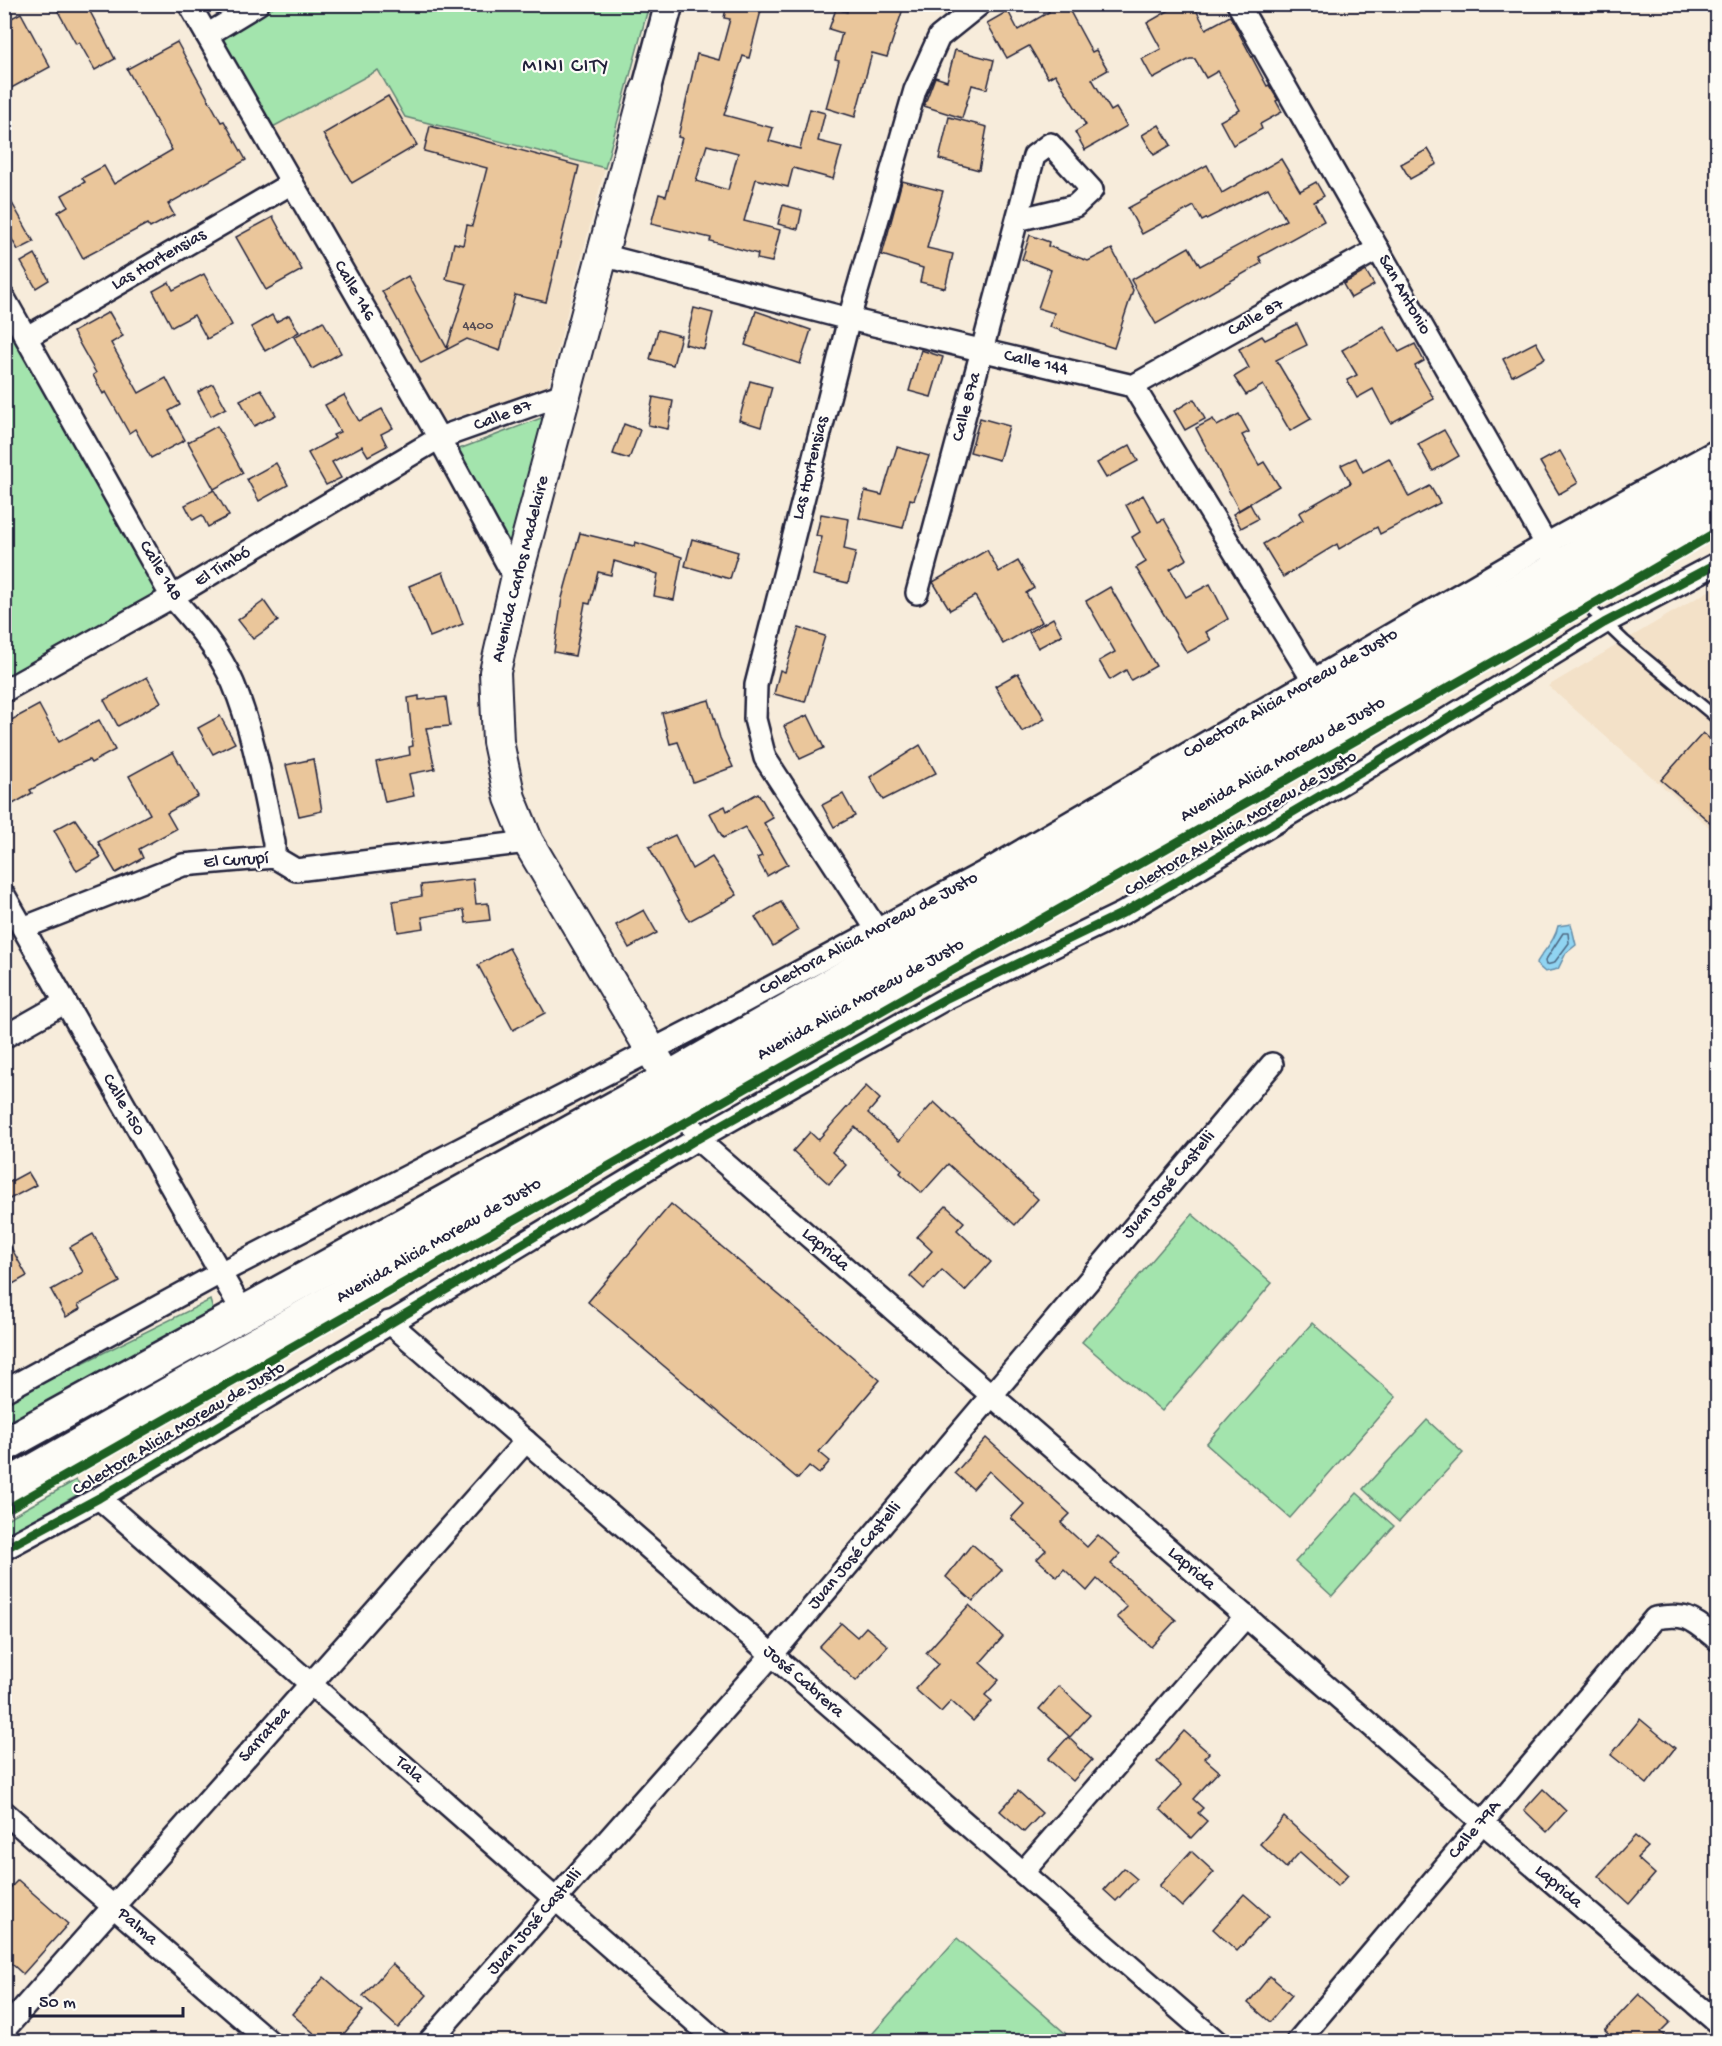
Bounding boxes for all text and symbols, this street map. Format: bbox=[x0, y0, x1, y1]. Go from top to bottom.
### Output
district label: MINI CITY bbox=[522, 56, 610, 79]
street label: Las Hortensias bbox=[108, 224, 211, 296]
street label: San Antonio bbox=[1373, 251, 1435, 339]
street label: Calle 146 bbox=[328, 257, 380, 326]
street label: Calle 87 bbox=[1224, 294, 1288, 342]
house number: 4400 bbox=[462, 317, 494, 335]
street label: Calle 144 bbox=[1002, 345, 1071, 381]
street label: Calle 87a bbox=[948, 369, 987, 444]
street label: Calle 87 bbox=[471, 395, 536, 437]
street label: Las Hortensias bbox=[788, 413, 834, 522]
street label: Avenida Carlos Madelaire bbox=[488, 473, 554, 664]
street label: Calle 148 bbox=[134, 537, 186, 605]
street label: El Timbó bbox=[191, 542, 255, 592]
street label: Colectora Alicia Moreau de Justo bbox=[1180, 624, 1402, 764]
street label: Avenida Alicia Moreau de Justo bbox=[1177, 693, 1389, 827]
street label: Colectora Av Alicia Moreau de Justo bbox=[1121, 746, 1361, 902]
street label: El Curupí bbox=[203, 848, 270, 874]
street label: Colectora Alicia Moreau de Justo bbox=[756, 867, 982, 1001]
street label: Avenida Alicia Moreau de Justo bbox=[754, 934, 968, 1066]
street label: Calle 150 bbox=[97, 1070, 149, 1140]
street label: Juan José Castelli bbox=[1118, 1127, 1220, 1243]
street label: Avenida Alicia Moreau de Justo bbox=[333, 1174, 545, 1308]
street label: Laprida bbox=[797, 1224, 854, 1277]
street label: Colectora Alicia Moreau de Justo bbox=[69, 1357, 289, 1501]
street label: Juan José Castelli bbox=[804, 1498, 906, 1614]
street label: Laprida bbox=[1163, 1543, 1220, 1596]
street label: José Cabrera bbox=[758, 1641, 849, 1723]
street label: Sarratea bbox=[235, 1702, 296, 1767]
street label: Tala bbox=[390, 1751, 428, 1789]
street label: Calle 79A bbox=[1444, 1795, 1506, 1864]
street label: Laprida bbox=[1530, 1861, 1587, 1914]
street label: Juan José Castelli bbox=[483, 1864, 587, 1980]
street label: Palma bbox=[112, 1903, 162, 1951]
scale bar bbox=[30, 1980, 183, 2018]
text: 50 m bbox=[39, 1993, 76, 2014]

